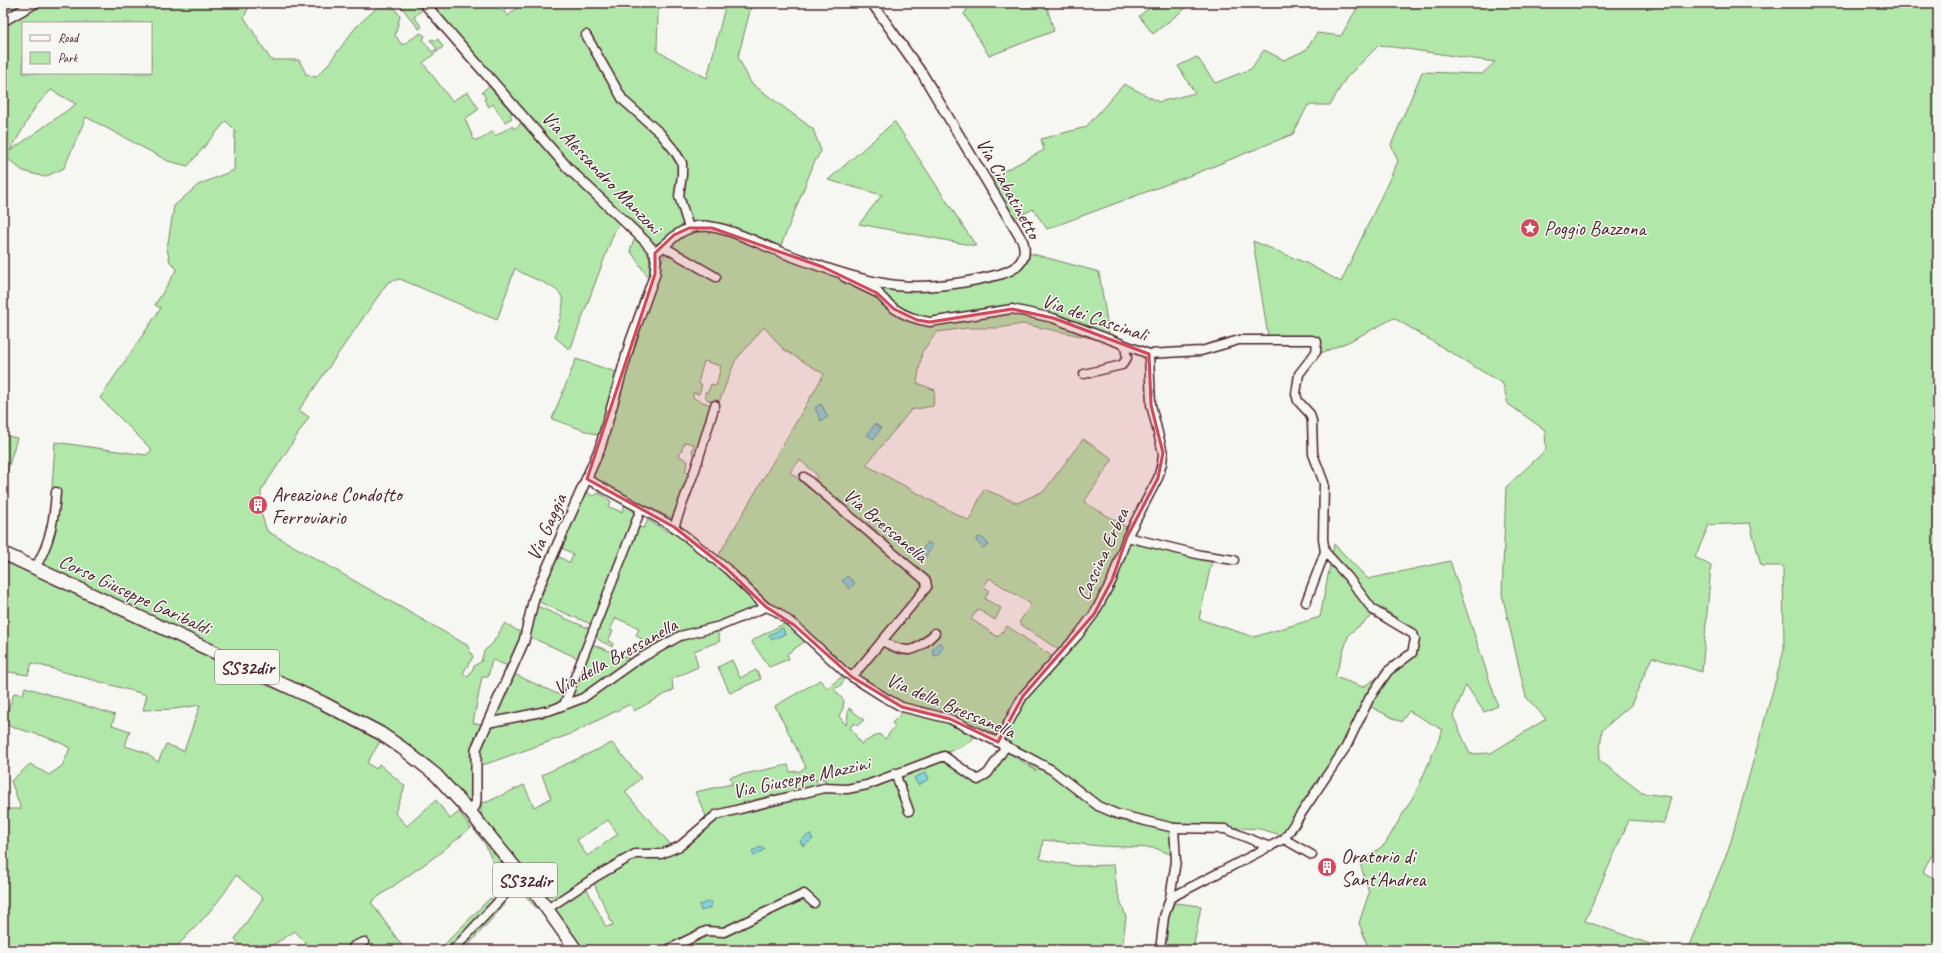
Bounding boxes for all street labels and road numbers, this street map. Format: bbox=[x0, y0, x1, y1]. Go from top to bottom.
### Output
street label: Via Alessandro Manzoni bbox=[536, 105, 669, 241]
street label: Via Ciabatinetto bbox=[971, 133, 1047, 245]
street label: Via dei Cascinali bbox=[1039, 288, 1153, 348]
street label: Via Bressanella bbox=[838, 483, 935, 569]
street label: Via Gaggia bbox=[521, 488, 573, 565]
street label: Cascina Erbea bbox=[1070, 502, 1135, 604]
street label: Corso Giuseppe Garibaldi bbox=[55, 548, 217, 642]
street label: Via della Bressanella bbox=[549, 611, 683, 701]
road number: SS32dir bbox=[215, 650, 279, 684]
street label: Via della Bressanella bbox=[883, 667, 1021, 745]
street label: Via Giuseppe Mazzini bbox=[730, 750, 874, 804]
road number: SS32dir bbox=[493, 863, 557, 897]

